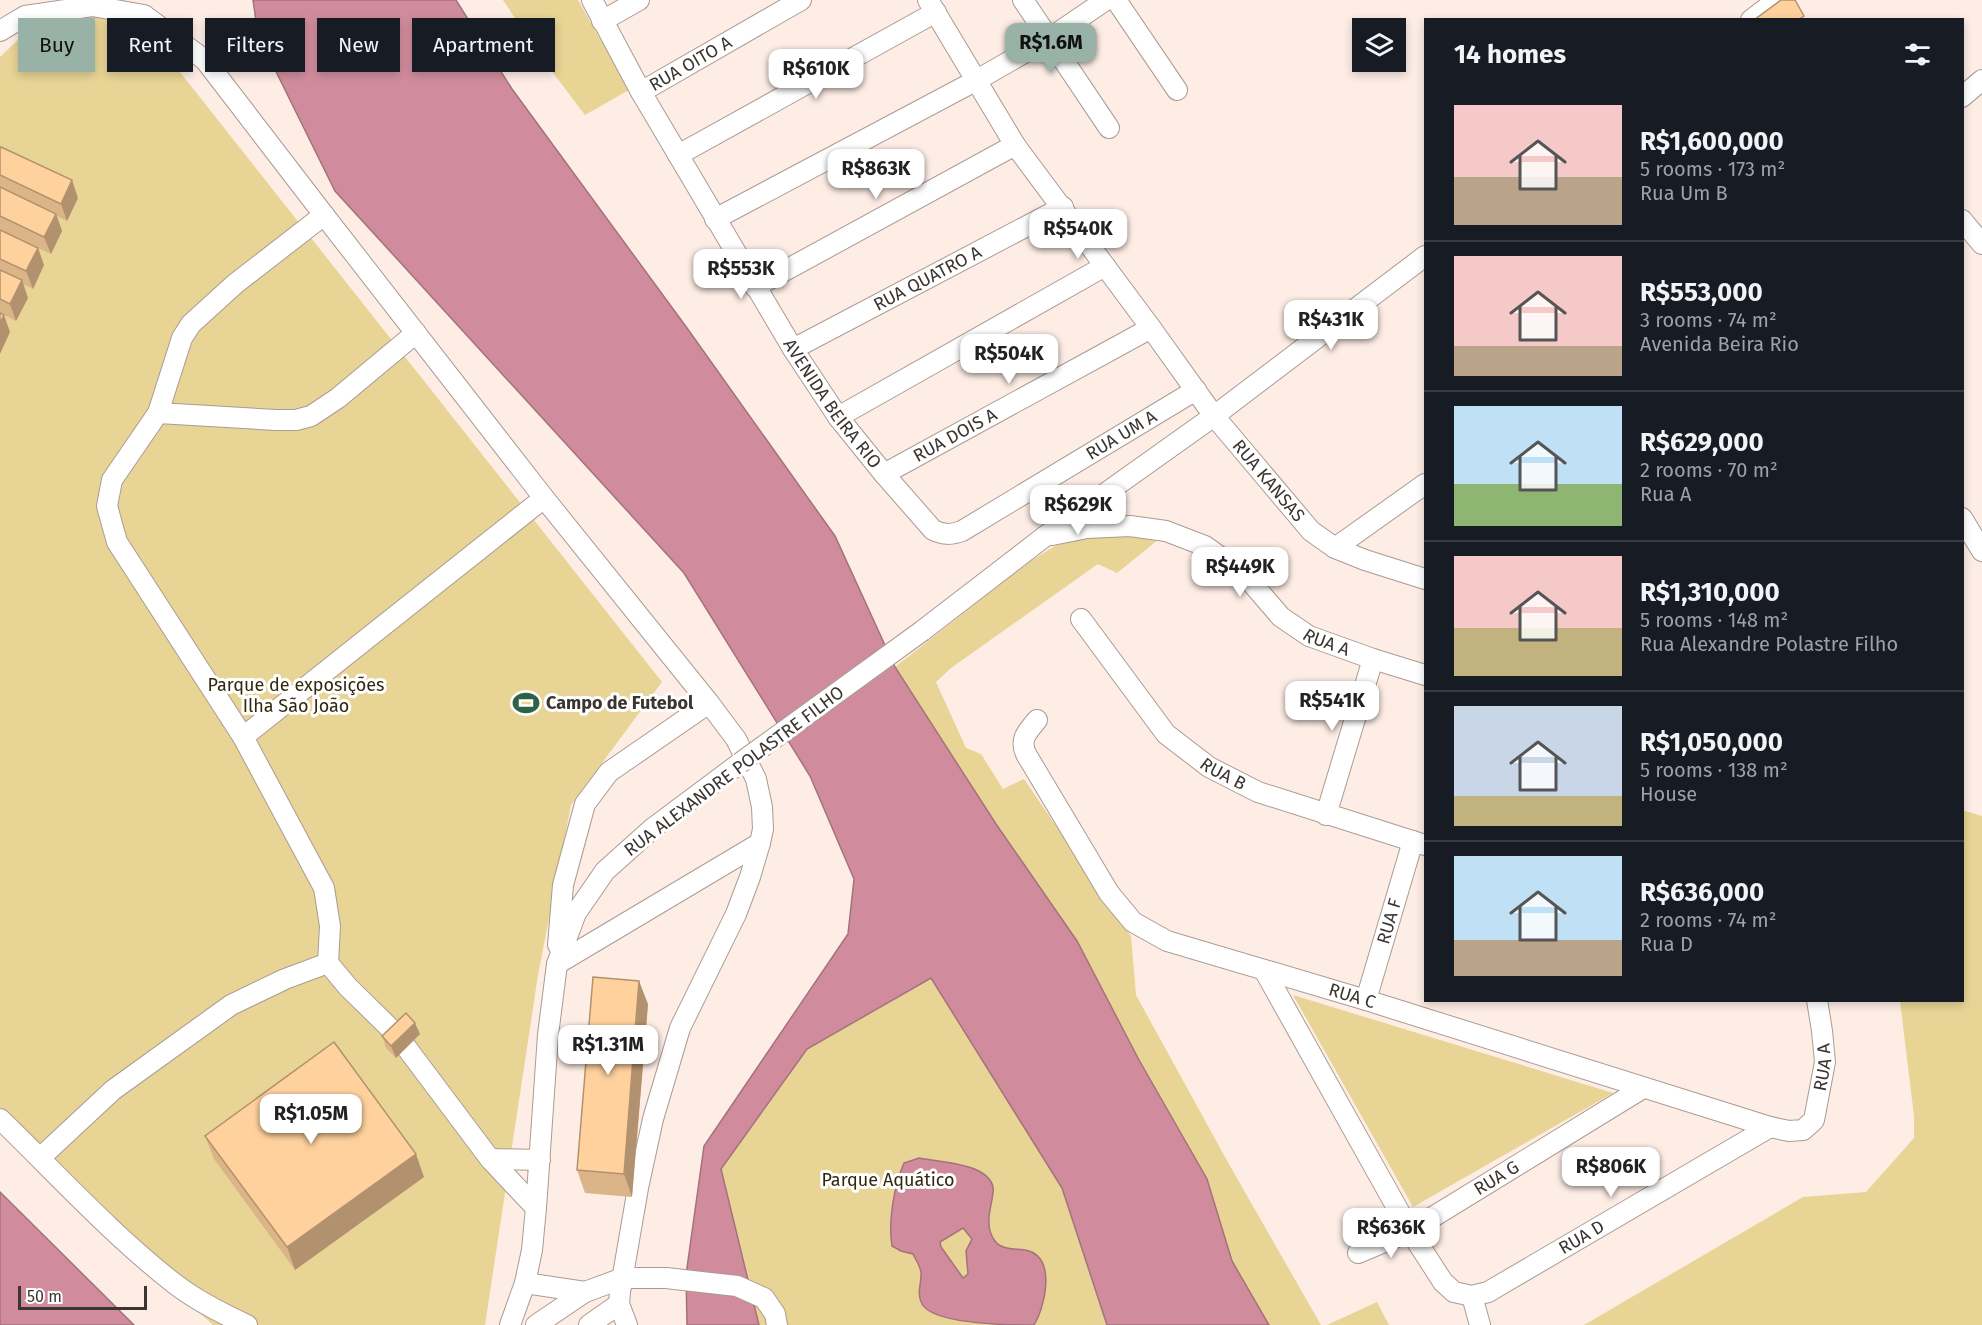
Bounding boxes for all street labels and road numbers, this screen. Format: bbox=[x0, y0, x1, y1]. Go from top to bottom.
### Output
street label: RUA OITO A bbox=[645, 31, 736, 96]
street label: RUA QUATRO A bbox=[870, 241, 986, 316]
street label: AVENIDA BEIRA RIO bbox=[778, 335, 886, 473]
street label: RUA DOIS A bbox=[909, 403, 1001, 467]
street label: RUA UM A bbox=[1082, 405, 1161, 465]
street label: RUA KANSAS bbox=[1228, 435, 1310, 526]
street label: RUA A bbox=[1298, 624, 1353, 661]
street label: RUA ALEXANDRE POLASTRE FILHO bbox=[620, 681, 848, 861]
street label: RUA B bbox=[1196, 753, 1250, 795]
street label: RUA F bbox=[1372, 896, 1406, 947]
street label: RUA C bbox=[1326, 979, 1378, 1013]
street label: RUA A bbox=[1809, 1042, 1837, 1093]
street label: RUA G bbox=[1470, 1156, 1523, 1200]
street label: RUA D bbox=[1555, 1215, 1608, 1259]

